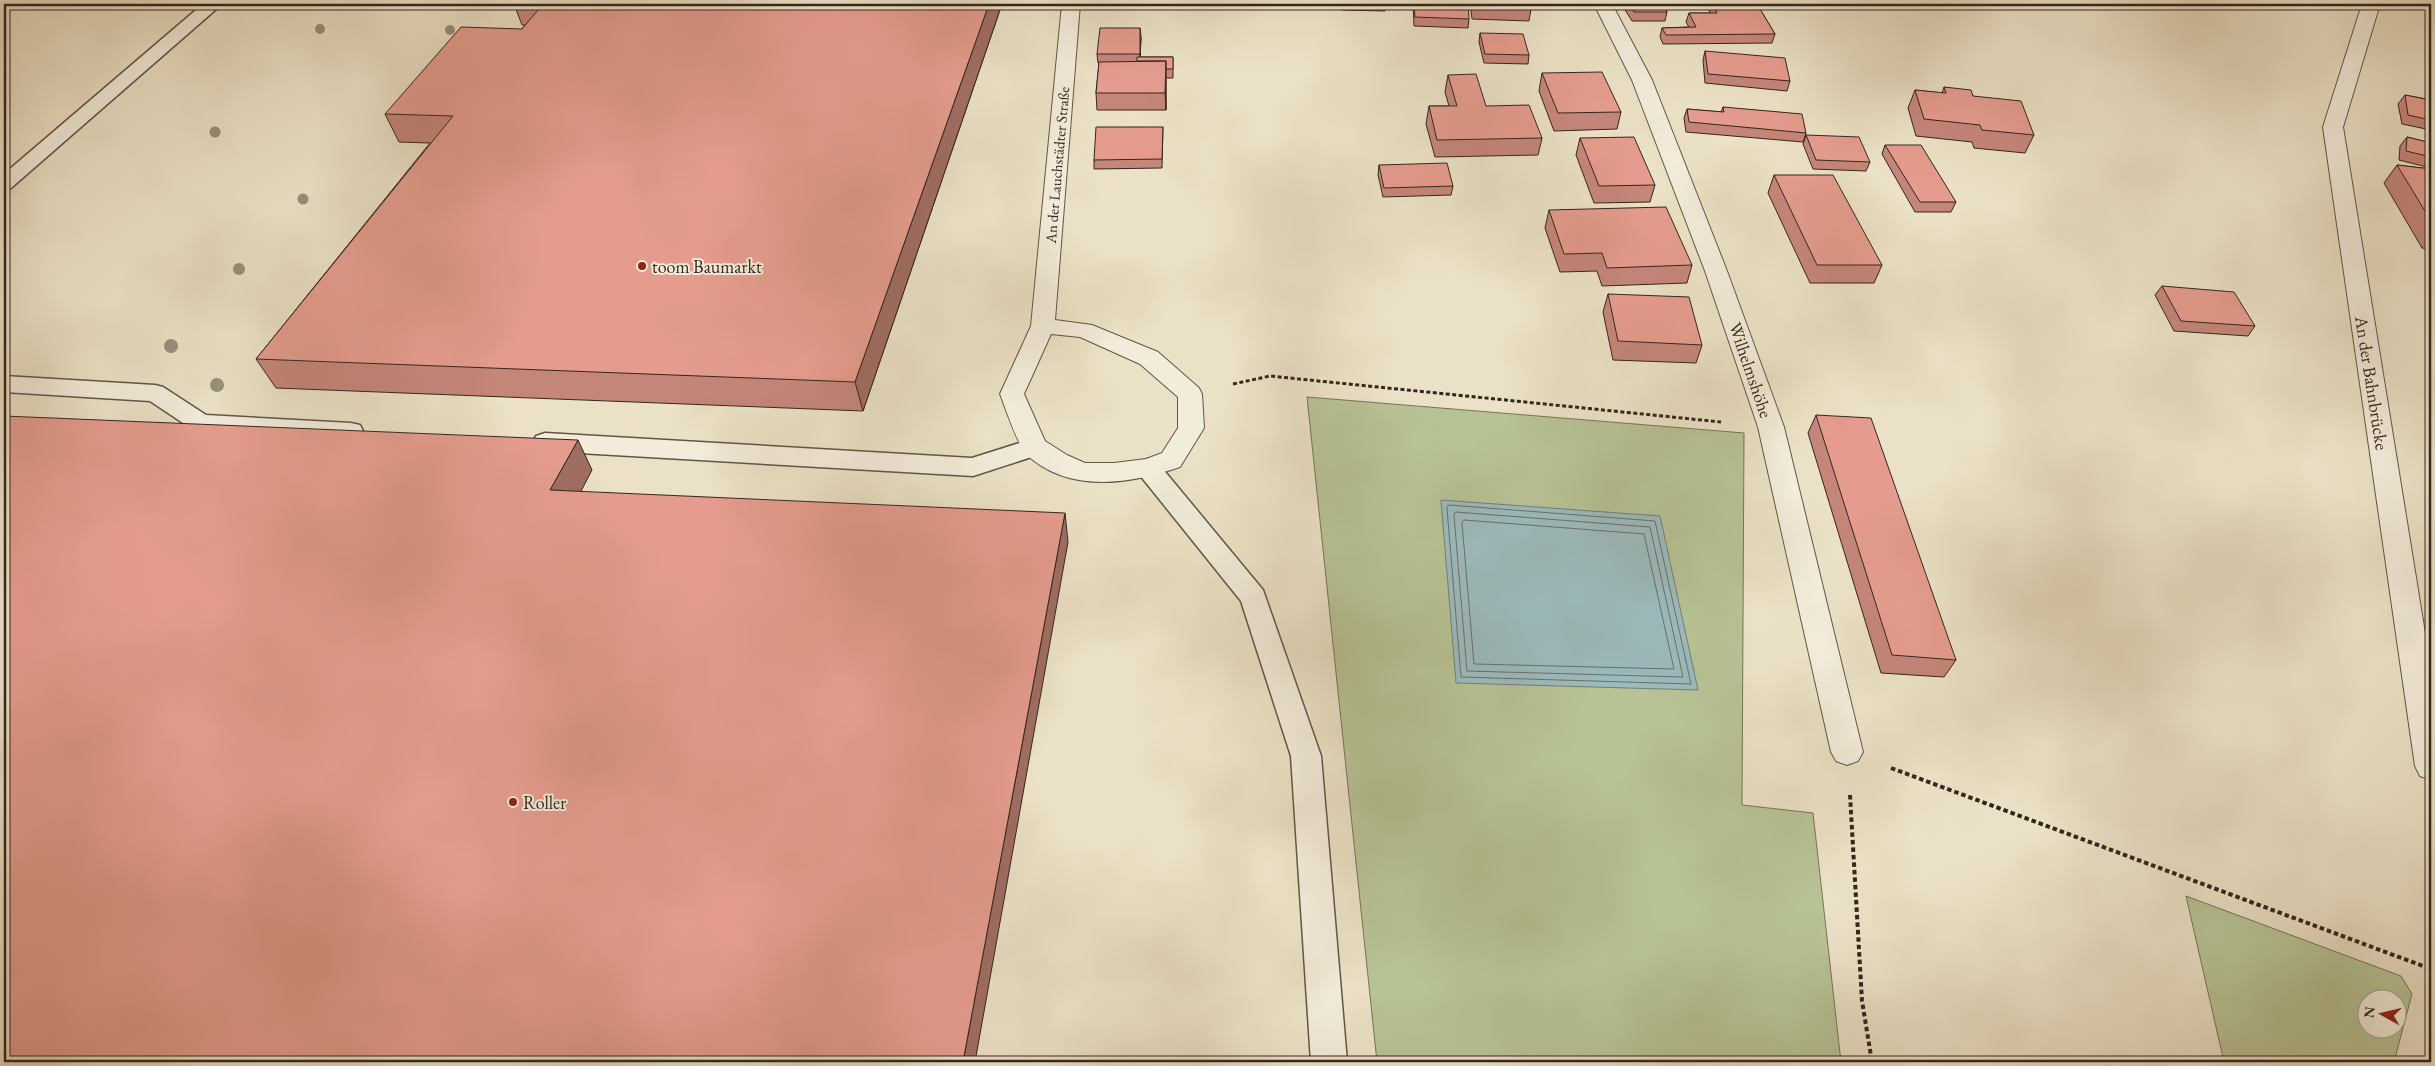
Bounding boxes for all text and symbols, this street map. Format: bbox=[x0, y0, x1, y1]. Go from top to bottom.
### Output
street label: An der Lauchstädter Straße bbox=[1041, 86, 1073, 245]
place label: toom Baumarkt bbox=[652, 255, 762, 278]
marker: toom Baumarkt bbox=[636, 260, 648, 272]
street label: An der Bahnbrücke bbox=[2350, 313, 2394, 452]
street label: Wilhelmshöhe bbox=[1724, 319, 1778, 421]
place label: Roller bbox=[523, 791, 566, 814]
marker: Roller bbox=[507, 796, 519, 808]
north arrow bbox=[2358, 988, 2408, 1038]
text: N bbox=[2359, 1005, 2379, 1019]

